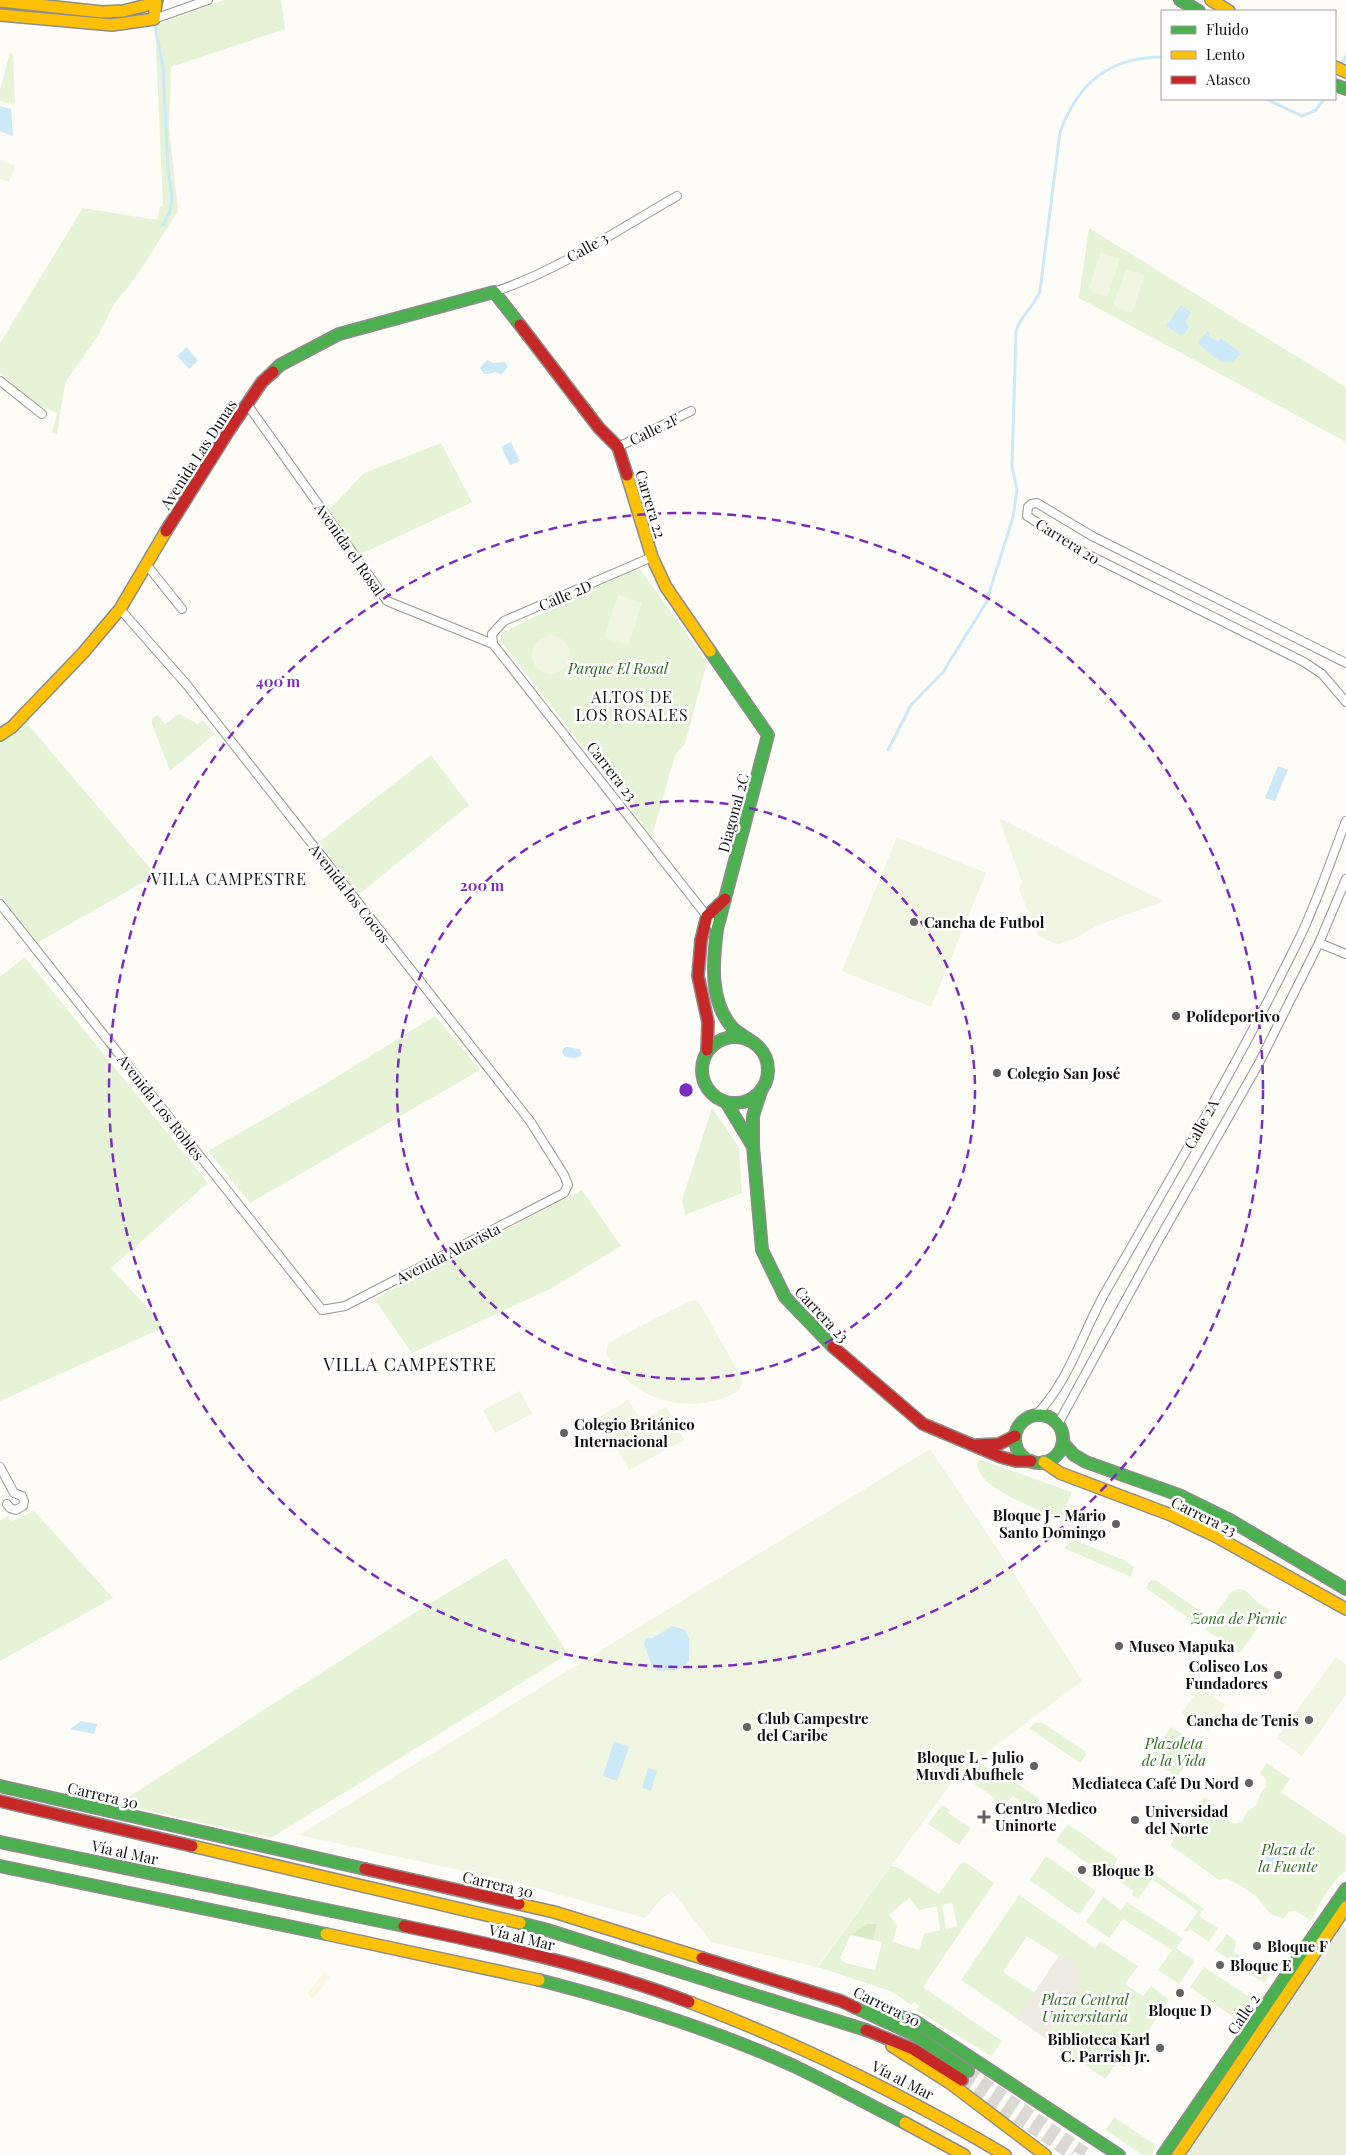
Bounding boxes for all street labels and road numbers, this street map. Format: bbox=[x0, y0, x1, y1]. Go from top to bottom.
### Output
street label: Calle 3 bbox=[563, 227, 611, 266]
street label: Avenida Las Dunas bbox=[155, 395, 241, 513]
street label: Calle 2F bbox=[626, 408, 683, 450]
street label: Carrera 22 bbox=[631, 467, 671, 541]
street label: Avenida el Rosal bbox=[310, 498, 390, 600]
street label: Carrera 20 bbox=[1032, 513, 1104, 569]
street label: Calle 2D bbox=[536, 575, 595, 615]
street label: Carrera 23 bbox=[583, 737, 642, 805]
street label: Diagonal 2C bbox=[713, 771, 753, 855]
street label: Avenida los Cocos bbox=[304, 839, 395, 947]
street label: Avenida Los Robles bbox=[113, 1049, 209, 1164]
street label: Calle 2A bbox=[1179, 1095, 1223, 1153]
street label: Avenida Altavista bbox=[392, 1218, 504, 1288]
street label: Carrera 23 bbox=[791, 1282, 853, 1347]
street label: Carrera 23 bbox=[1168, 1492, 1240, 1540]
street label: Carrera 30 bbox=[66, 1777, 140, 1813]
street label: Vía al Mar bbox=[89, 1835, 160, 1869]
street label: Carrera 30 bbox=[461, 1866, 535, 1902]
street label: Vía al Mar bbox=[486, 1919, 557, 1955]
street label: Carrera 30 bbox=[850, 1981, 924, 2031]
street label: Calle 2 bbox=[1222, 1990, 1264, 2038]
street label: Vía al Mar bbox=[868, 2055, 938, 2104]

